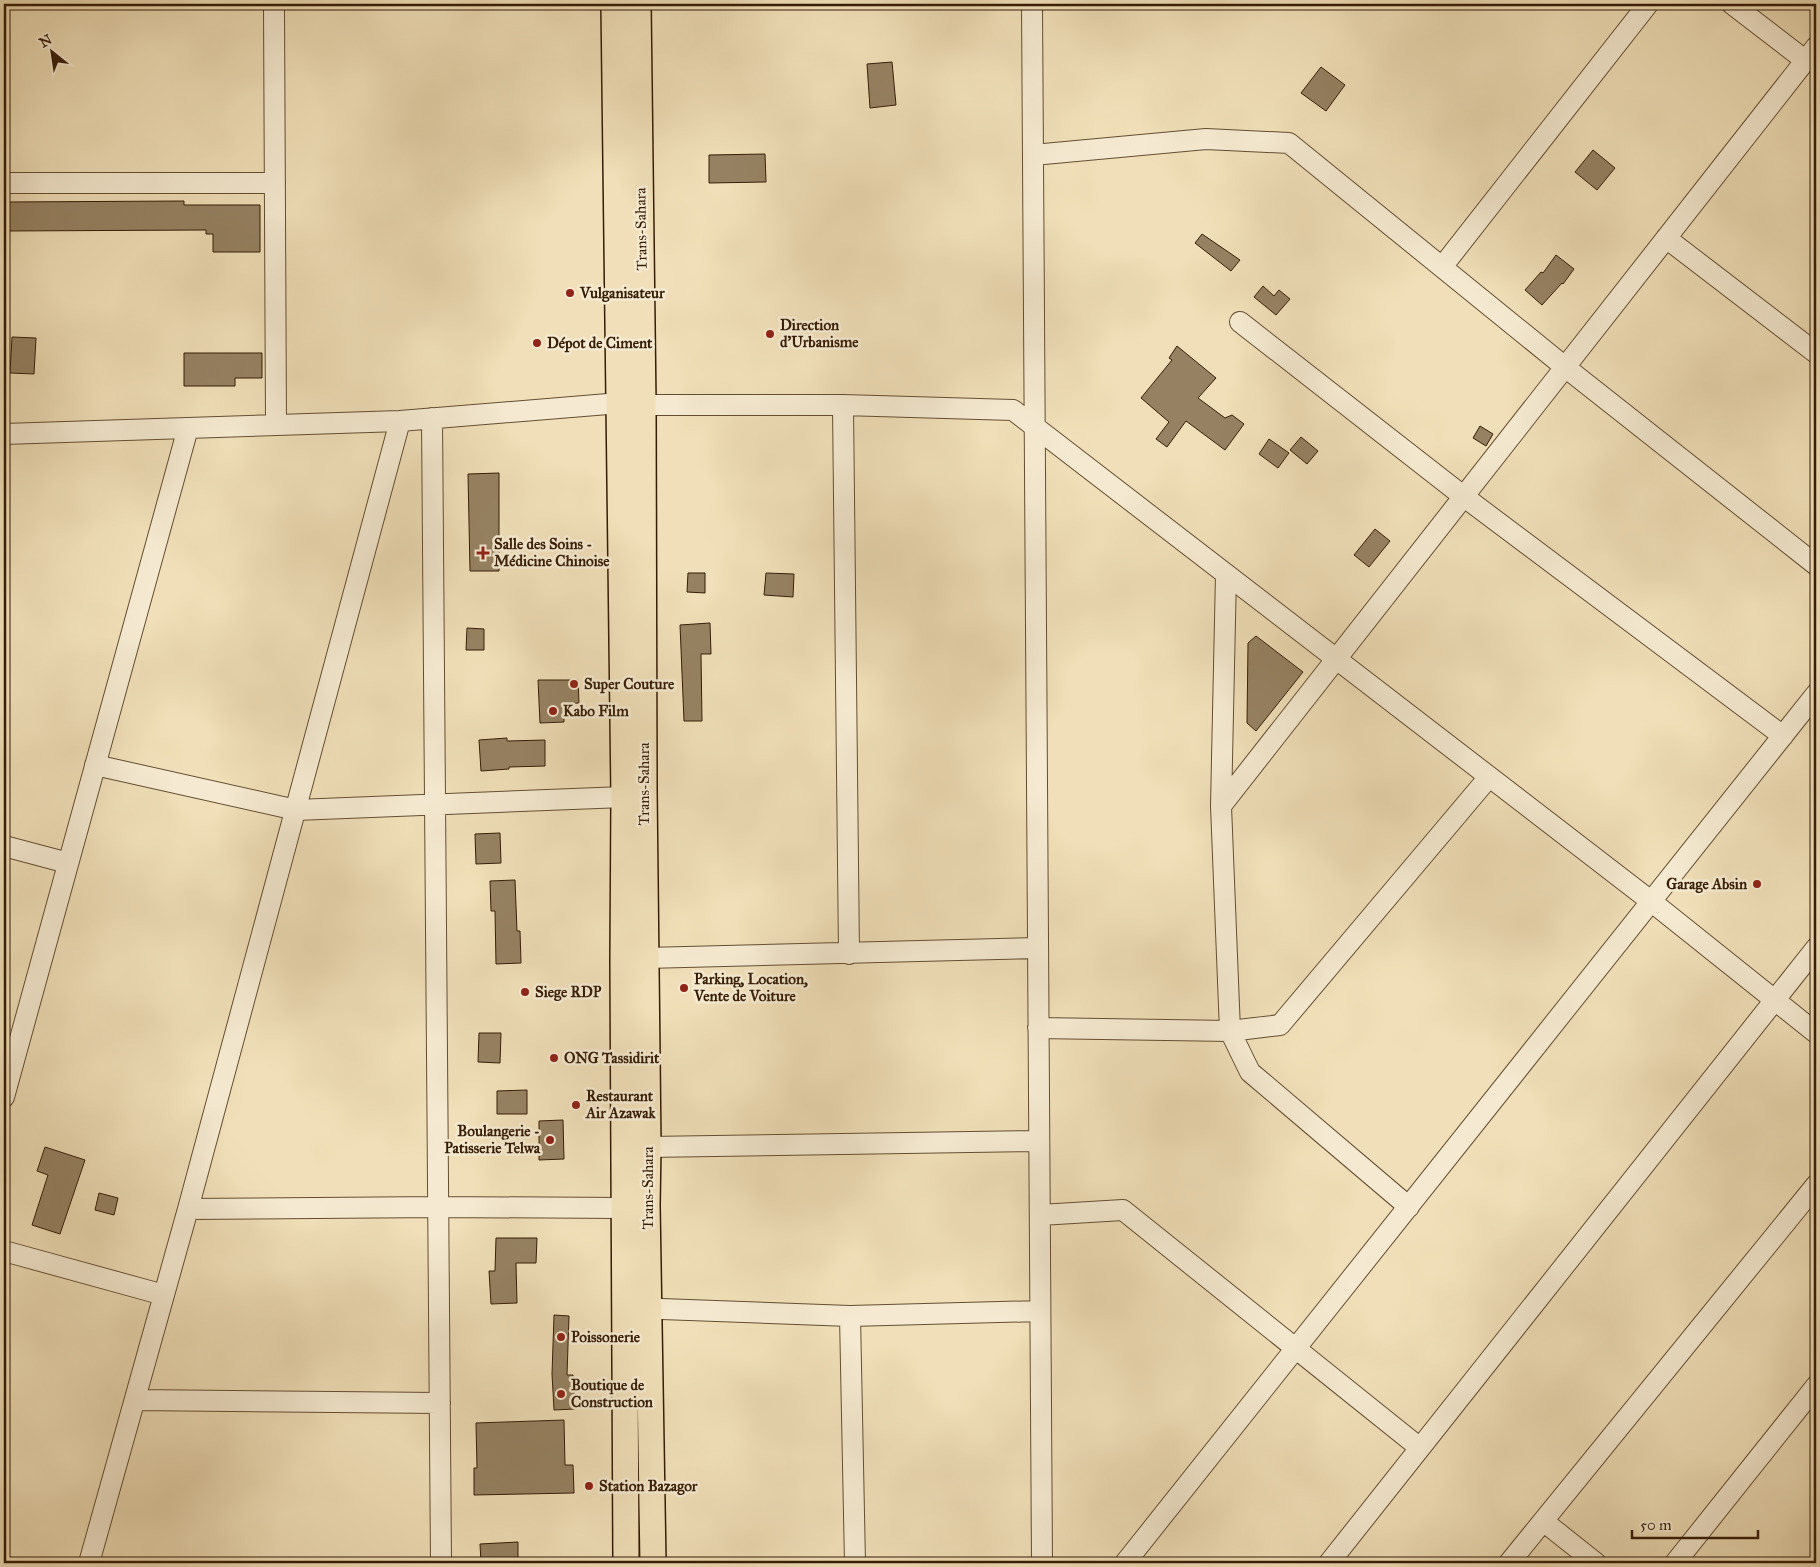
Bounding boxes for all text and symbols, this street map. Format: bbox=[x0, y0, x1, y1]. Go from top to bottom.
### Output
north arrow bbox=[28, 28, 78, 78]
text: N bbox=[36, 31, 55, 52]
street label: Trans-Sahara bbox=[631, 187, 651, 271]
place label: Vulganisateur bbox=[579, 284, 665, 303]
marker: Vulganisateur bbox=[564, 287, 576, 299]
place label: Direction d'Urbanisme bbox=[780, 316, 859, 351]
marker: Direction d'Urbanisme bbox=[764, 328, 776, 340]
place label: Dépot de Ciment bbox=[547, 334, 653, 353]
marker: Dépot de Ciment bbox=[531, 337, 543, 349]
place label: Salle des Soins - Médicine Chinoise bbox=[494, 535, 610, 570]
marker: Salle des Soins - Médicine Chinoise bbox=[476, 546, 490, 560]
place label: Super Couture bbox=[584, 675, 675, 694]
marker: Super Couture bbox=[568, 678, 580, 690]
place label: Kabo Film bbox=[563, 702, 629, 720]
marker: Kabo Film bbox=[547, 705, 559, 717]
street label: Trans-Sahara bbox=[635, 742, 653, 826]
place label: Garage Absin bbox=[1666, 875, 1748, 894]
marker: Garage Absin bbox=[1751, 878, 1763, 890]
place label: Parking, Location, Vente de Voiture bbox=[693, 970, 808, 1005]
marker: Parking, Location, Vente de Voiture bbox=[678, 982, 690, 994]
place label: Siege RDP bbox=[535, 983, 602, 1002]
marker: Siege RDP bbox=[519, 986, 531, 998]
place label: ONG Tassidirit bbox=[564, 1049, 660, 1067]
marker: ONG Tassidirit bbox=[548, 1052, 560, 1064]
place label: Restaurant Air Azawak bbox=[585, 1087, 656, 1122]
marker: Restaurant Air Azawak bbox=[570, 1099, 582, 1111]
place label: Boulangerie - Patisserie Telwa bbox=[444, 1122, 541, 1157]
marker: Boulangerie - Patisserie Telwa bbox=[544, 1134, 556, 1146]
street label: Trans-Sahara bbox=[639, 1146, 657, 1230]
place label: Poissonerie bbox=[571, 1328, 641, 1346]
marker: Poissonerie bbox=[555, 1331, 567, 1343]
place label: Boutique de Construction bbox=[571, 1376, 654, 1411]
marker: Boutique de Construction bbox=[555, 1388, 567, 1400]
place label: Station Bazagor bbox=[599, 1477, 698, 1496]
marker: Station Bazagor bbox=[583, 1480, 595, 1492]
scale bar bbox=[1632, 1507, 1759, 1539]
text: 50 m bbox=[1640, 1516, 1672, 1534]

